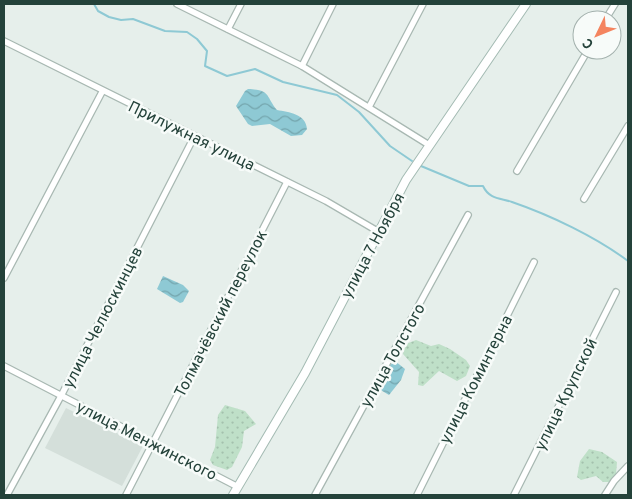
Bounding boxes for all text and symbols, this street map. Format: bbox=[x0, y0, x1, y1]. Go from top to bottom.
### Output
north arrow bbox=[572, 10, 622, 60]
text: С bbox=[579, 34, 598, 52]
street label: Прилужная улица bbox=[124, 97, 258, 176]
street label: улица 7 Ноября bbox=[338, 190, 410, 302]
street label: Толмачёвский переулок bbox=[171, 227, 273, 401]
street label: улица Челюскинцев bbox=[59, 244, 148, 392]
street label: улица Толстого bbox=[357, 300, 431, 412]
street label: улица Коминтерна bbox=[436, 312, 518, 448]
street label: улица Крупской bbox=[531, 335, 603, 454]
street label: улица Менжинского bbox=[72, 398, 220, 486]

